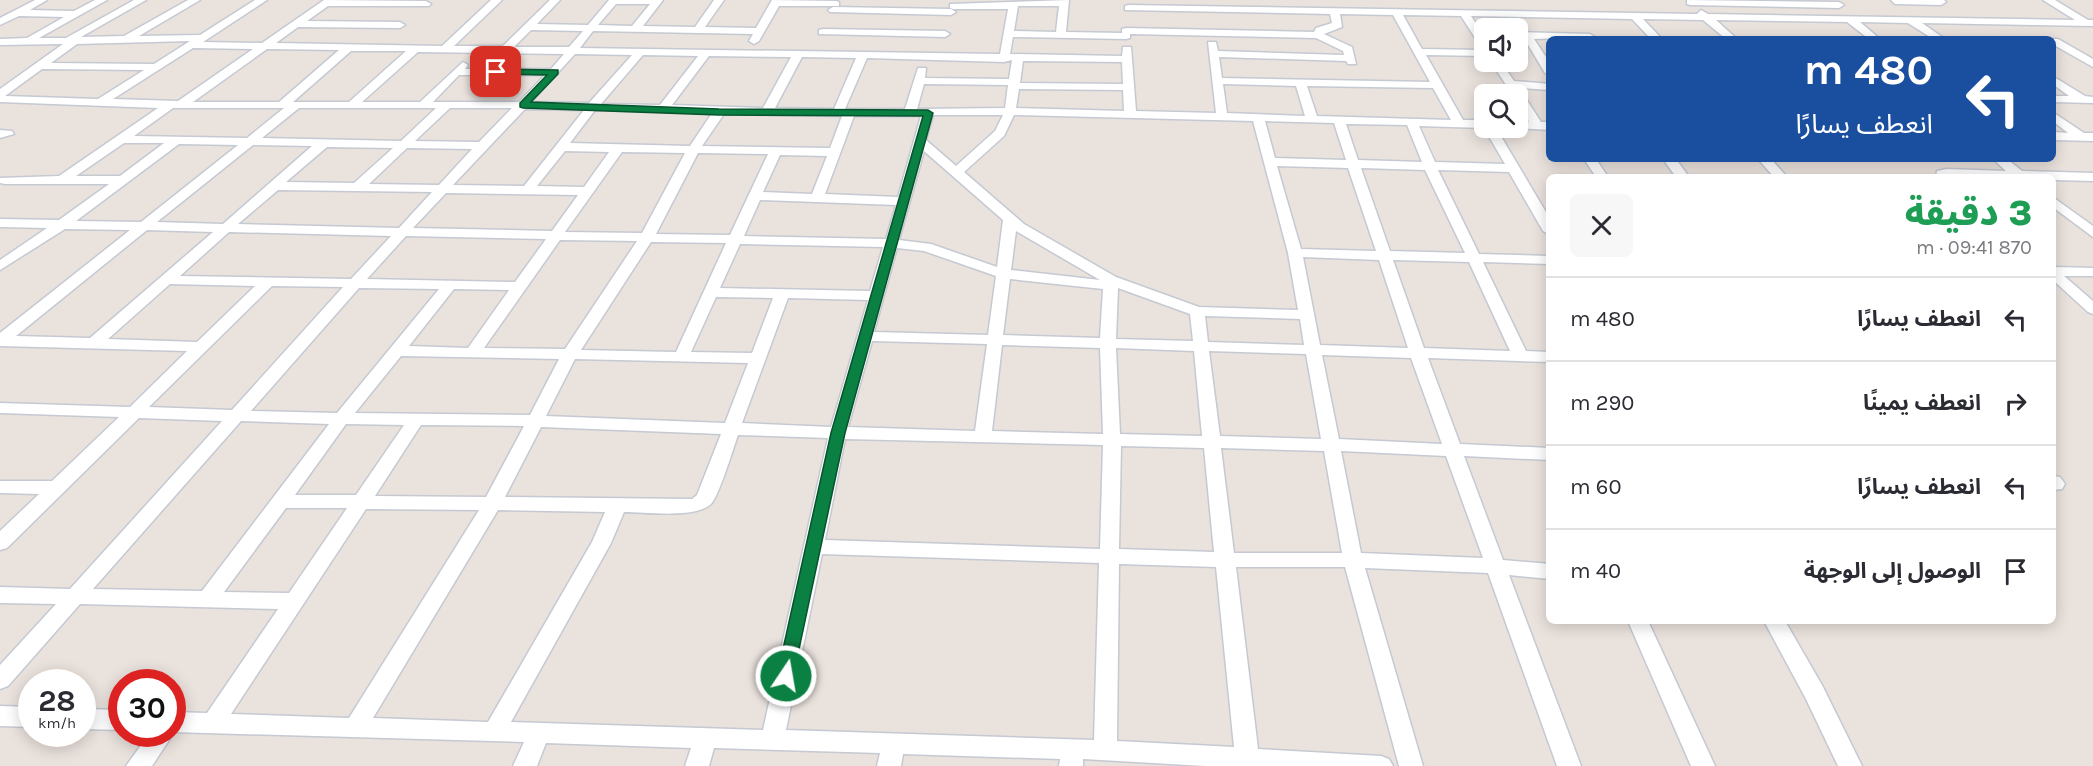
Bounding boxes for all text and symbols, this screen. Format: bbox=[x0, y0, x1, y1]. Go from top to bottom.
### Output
map controls bbox=[1474, 18, 1528, 138]
button: sound bbox=[1474, 18, 1528, 72]
text: 480 m bbox=[1804, 45, 1933, 95]
pin bbox=[470, 46, 521, 97]
icon: arrive bbox=[479, 55, 512, 88]
icon: left bbox=[1954, 60, 2032, 138]
button: search bbox=[1474, 84, 1528, 138]
text: انعطف يسارًا bbox=[1795, 108, 1933, 140]
text: 3 دقيقة bbox=[1905, 192, 2032, 234]
button: close bbox=[1570, 194, 1633, 257]
text: 870 m · 09:41 bbox=[1916, 236, 2032, 259]
icon: left bbox=[1999, 303, 2032, 336]
text: 480 m bbox=[1570, 306, 1635, 332]
text: انعطف يسارًا bbox=[1857, 306, 1981, 332]
icon: right bbox=[1999, 387, 2032, 420]
text: 290 m bbox=[1570, 390, 1634, 416]
text: انعطف يمينًا bbox=[1863, 390, 1981, 416]
icon: left bbox=[1999, 471, 2032, 504]
text: 60 m bbox=[1570, 474, 1621, 500]
text: انعطف يسارًا bbox=[1857, 474, 1981, 500]
icon: arrive bbox=[1999, 555, 2032, 588]
text: 40 m bbox=[1570, 558, 1621, 584]
text: الوصول إلى الوجهة bbox=[1804, 558, 1981, 584]
position arrow bbox=[754, 644, 818, 708]
speed limit sign: 30 bbox=[108, 669, 186, 747]
text: 28 bbox=[38, 683, 76, 719]
text: km/h bbox=[38, 714, 76, 732]

